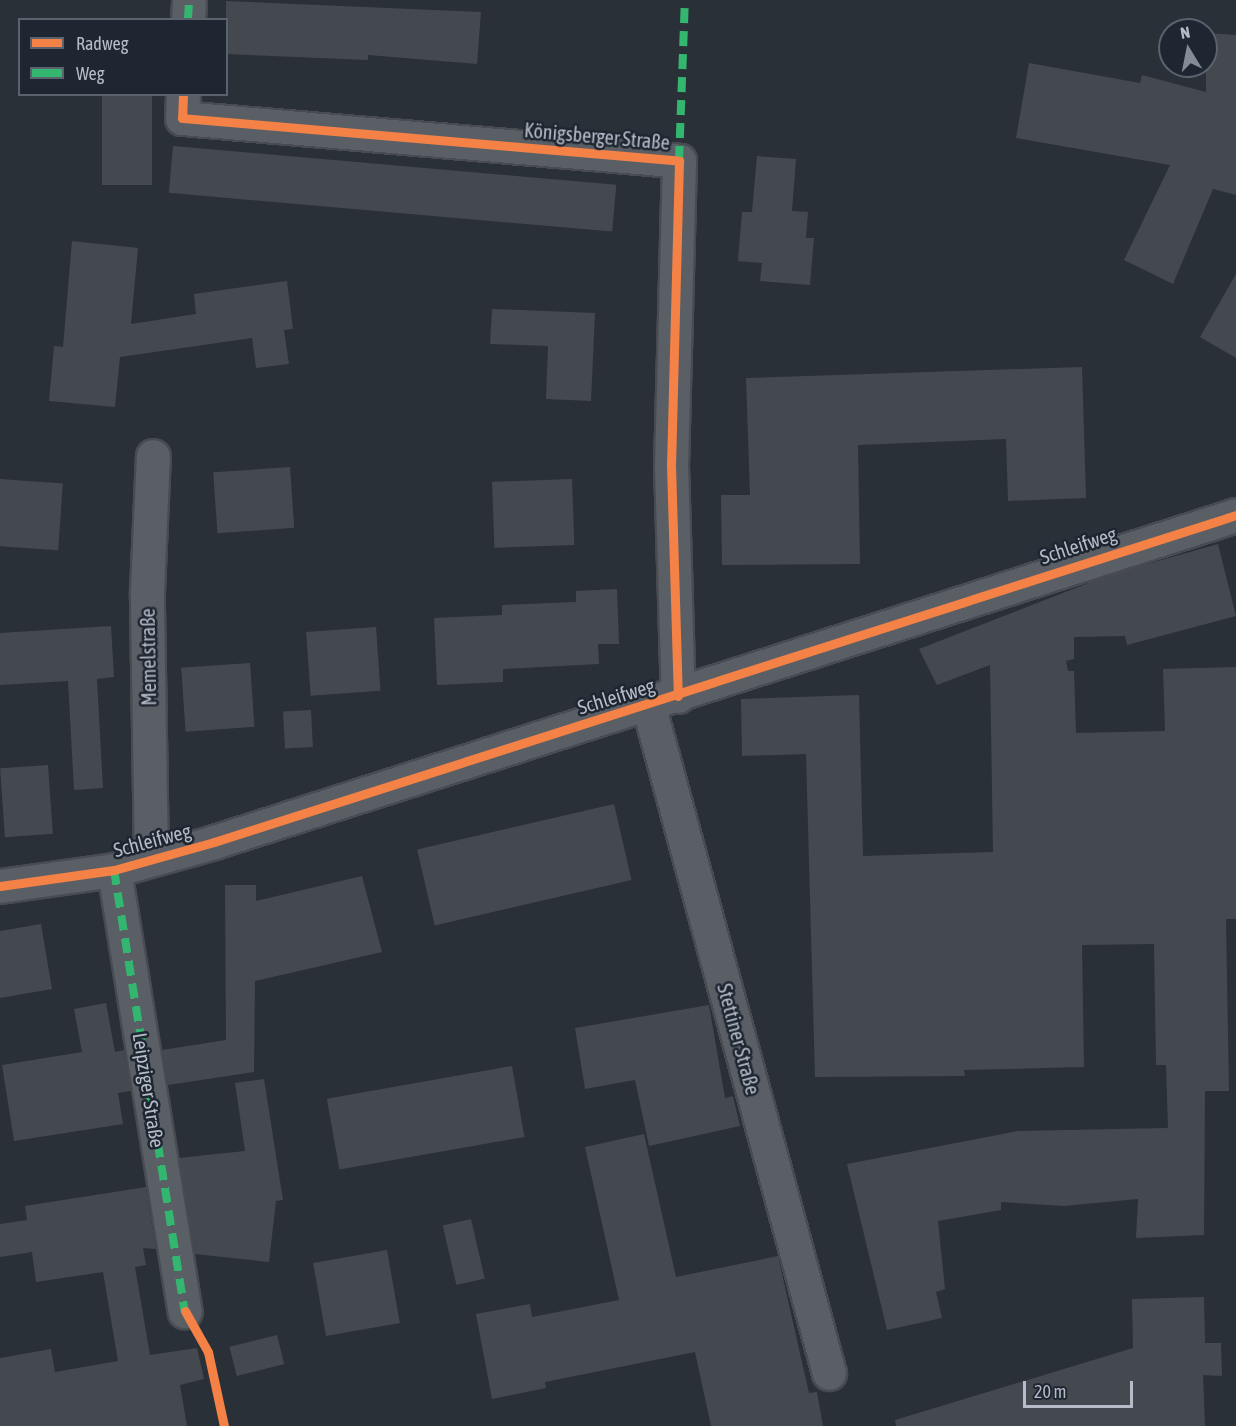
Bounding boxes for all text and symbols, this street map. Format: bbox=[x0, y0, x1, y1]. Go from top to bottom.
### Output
legend bbox=[18, 18, 228, 96]
north arrow bbox=[1158, 18, 1218, 78]
text: N bbox=[1179, 23, 1191, 42]
text: Radweg bbox=[76, 33, 128, 54]
text: Weg bbox=[76, 63, 104, 84]
street label: Königsberger Straße bbox=[523, 118, 671, 154]
street label: Schleifweg bbox=[1037, 521, 1119, 569]
street label: Memelstraße bbox=[135, 608, 161, 706]
street label: Schleifweg bbox=[575, 673, 657, 719]
street label: Schleifweg bbox=[111, 818, 193, 862]
street label: Stettiner Straße bbox=[713, 981, 765, 1097]
street label: Leipziger Straße bbox=[128, 1031, 170, 1149]
scale bar bbox=[1026, 1369, 1136, 1407]
text: 20 m bbox=[1034, 1381, 1066, 1402]

